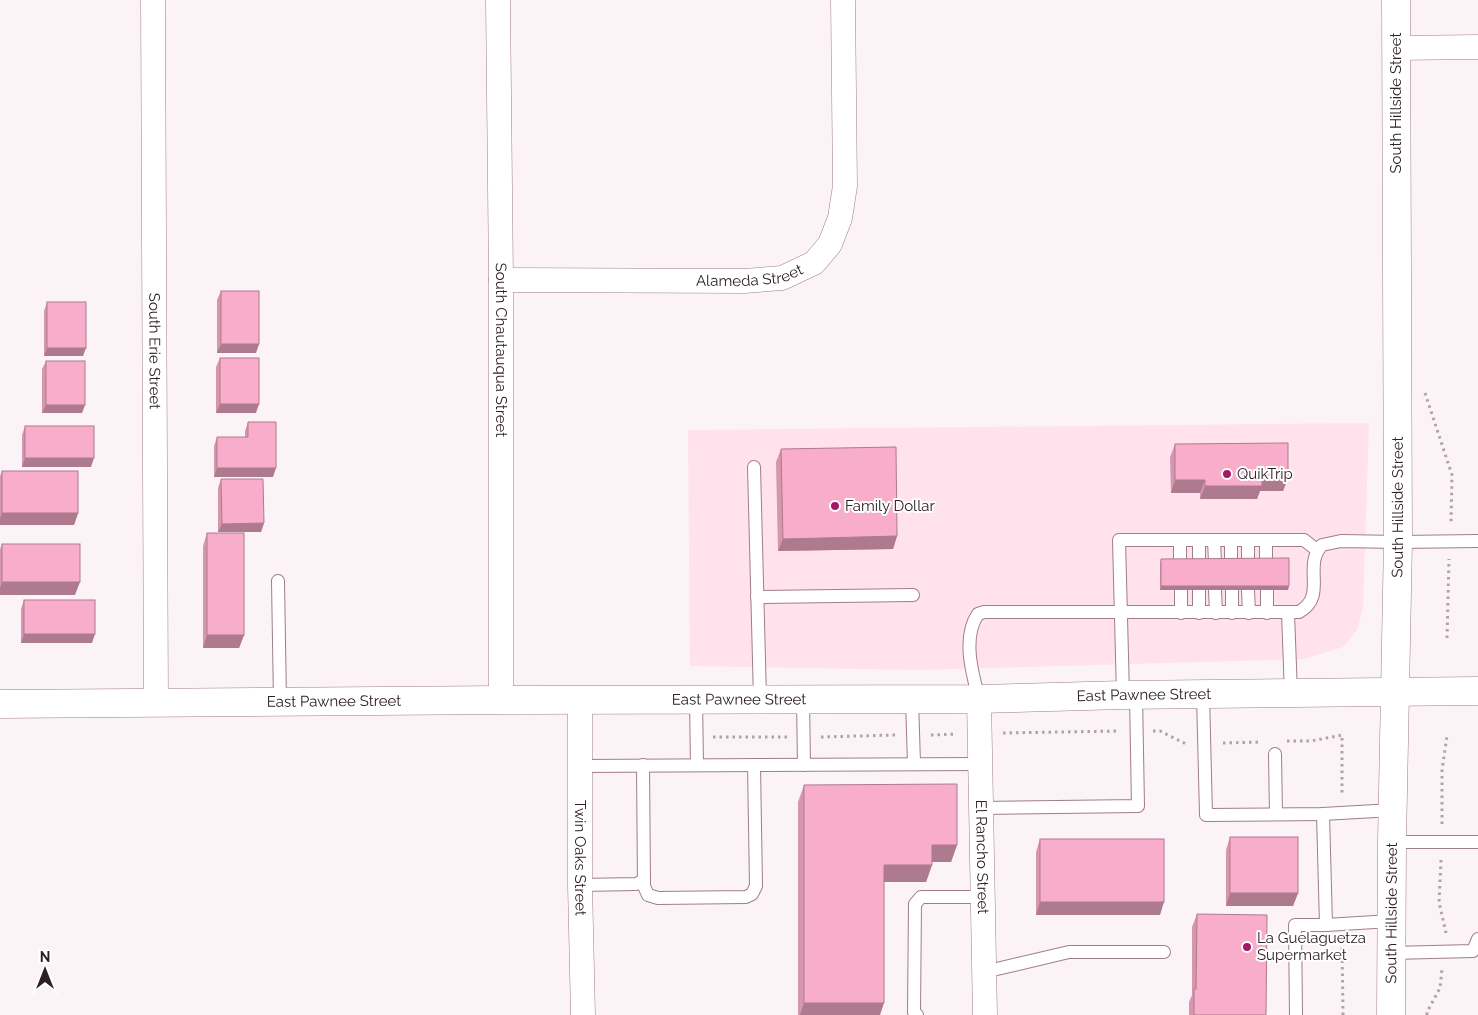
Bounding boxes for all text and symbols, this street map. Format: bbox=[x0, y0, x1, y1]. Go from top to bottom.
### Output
street label: South Hillside Street bbox=[1387, 32, 1405, 174]
street label: Alameda Street bbox=[696, 261, 806, 290]
street label: South Chautauqua Street bbox=[492, 263, 510, 437]
street label: South Erie Street bbox=[145, 293, 164, 409]
street label: South Hillside Street bbox=[1388, 436, 1407, 578]
place label: QuikTrip bbox=[1237, 465, 1293, 483]
marker: QuikTrip bbox=[1221, 468, 1233, 480]
place label: Family Dollar bbox=[845, 497, 935, 515]
marker: Family Dollar bbox=[829, 500, 841, 512]
street label: East Pawnee Street bbox=[1076, 685, 1211, 705]
street label: East Pawnee Street bbox=[672, 690, 806, 709]
street label: East Pawnee Street bbox=[267, 692, 401, 711]
street label: El Rancho Street bbox=[972, 799, 992, 914]
street label: Twin Oaks Street bbox=[571, 800, 590, 916]
street label: South Hillside Street bbox=[1382, 842, 1401, 984]
place label: La Guelaguetza Supermarket bbox=[1257, 929, 1366, 964]
marker: La Guelaguetza Supermarket bbox=[1241, 941, 1253, 953]
north arrow bbox=[20, 945, 70, 995]
text: N bbox=[40, 949, 50, 965]

